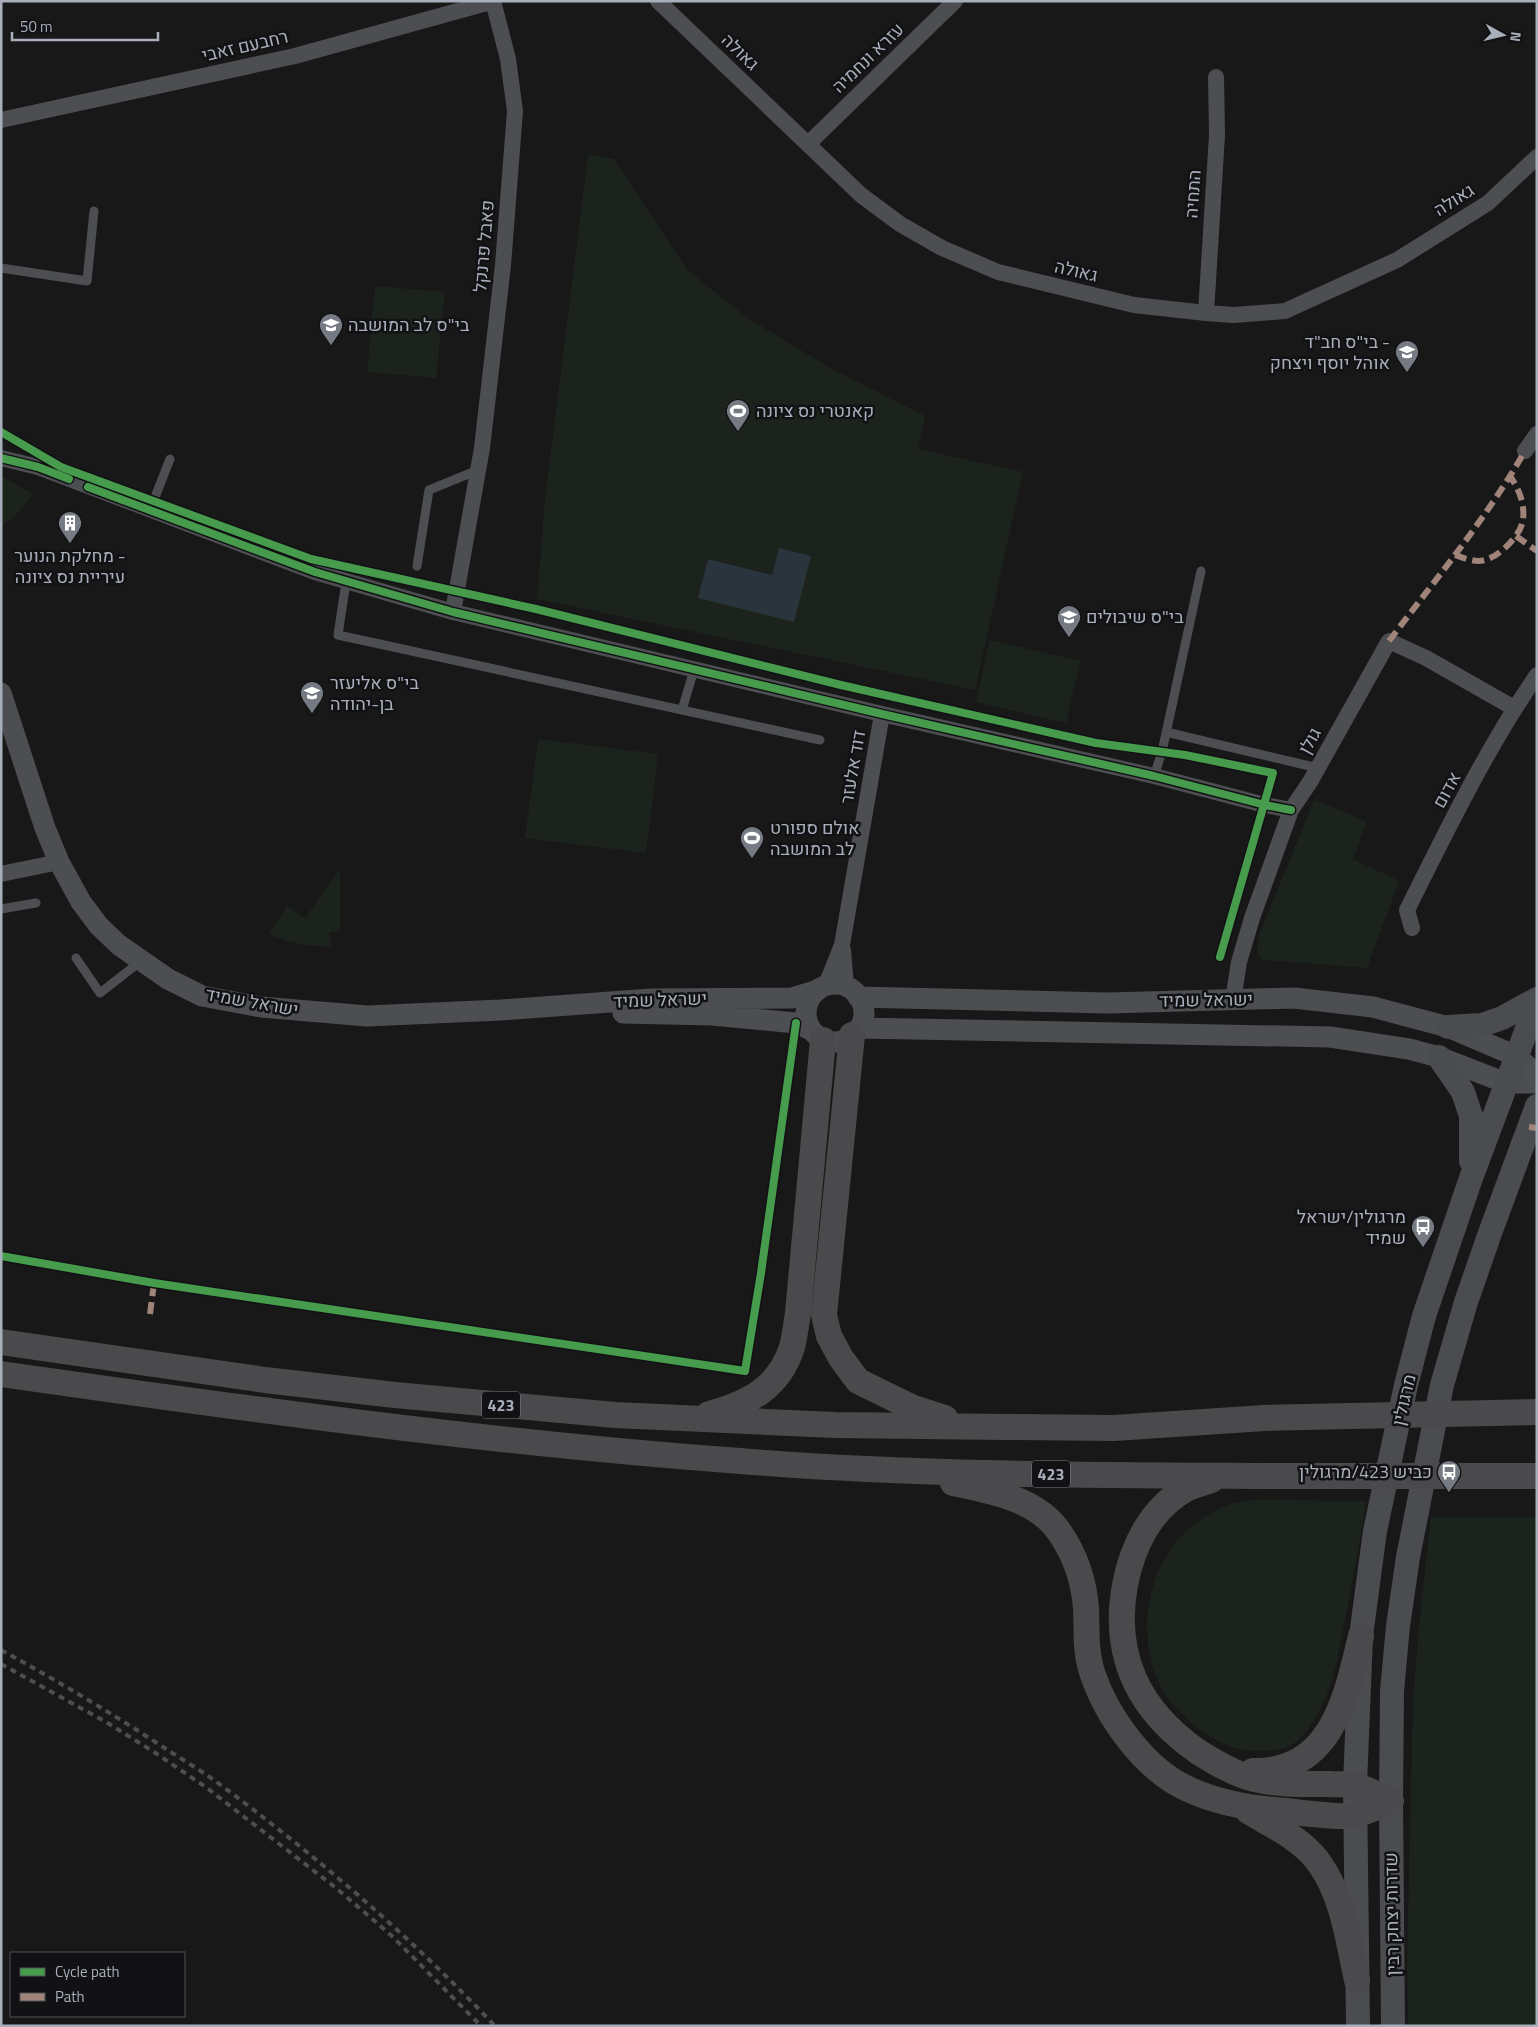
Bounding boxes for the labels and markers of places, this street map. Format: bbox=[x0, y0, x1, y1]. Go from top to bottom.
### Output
place label: בי"ס לב המושבה bbox=[348, 311, 470, 338]
school or university icon: בי"ס לב המושבה bbox=[318, 312, 344, 346]
place label: בי"ס חב"ד - אוהל יוסף ויצחק bbox=[1270, 328, 1390, 376]
school or university icon: בי"ס חב"ד - אוהל יוסף ויצחק bbox=[1394, 339, 1420, 373]
place label: קאנטרי נס ציונה bbox=[756, 397, 874, 424]
sports icon: קאנטרי נס ציונה bbox=[725, 398, 751, 432]
building icon: מחלקת הנוער - עיריית נס ציונה bbox=[57, 510, 83, 544]
place label: מחלקת הנוער - עיריית נס ציונה bbox=[14, 542, 126, 590]
place label: בי"ס שיבולים bbox=[1086, 603, 1184, 630]
school or university icon: בי"ס שיבולים bbox=[1056, 604, 1082, 638]
place label: בי"ס אליעזר בן-יהודה bbox=[330, 669, 419, 717]
school or university icon: בי"ס אליעזר בן-יהודה bbox=[299, 680, 325, 714]
place label: אולם ספורט לב המושבה bbox=[770, 814, 860, 862]
sports icon: אולם ספורט לב המושבה bbox=[739, 825, 765, 859]
place label: מרגולין/ישראל שמיד bbox=[1297, 1203, 1406, 1251]
bus stop icon: מרגולין/ישראל שמיד bbox=[1410, 1214, 1436, 1248]
place label: כביש 423/מרגולין bbox=[1299, 1458, 1432, 1485]
bus stop icon: כביש 423/מרגולין bbox=[1436, 1459, 1462, 1493]

